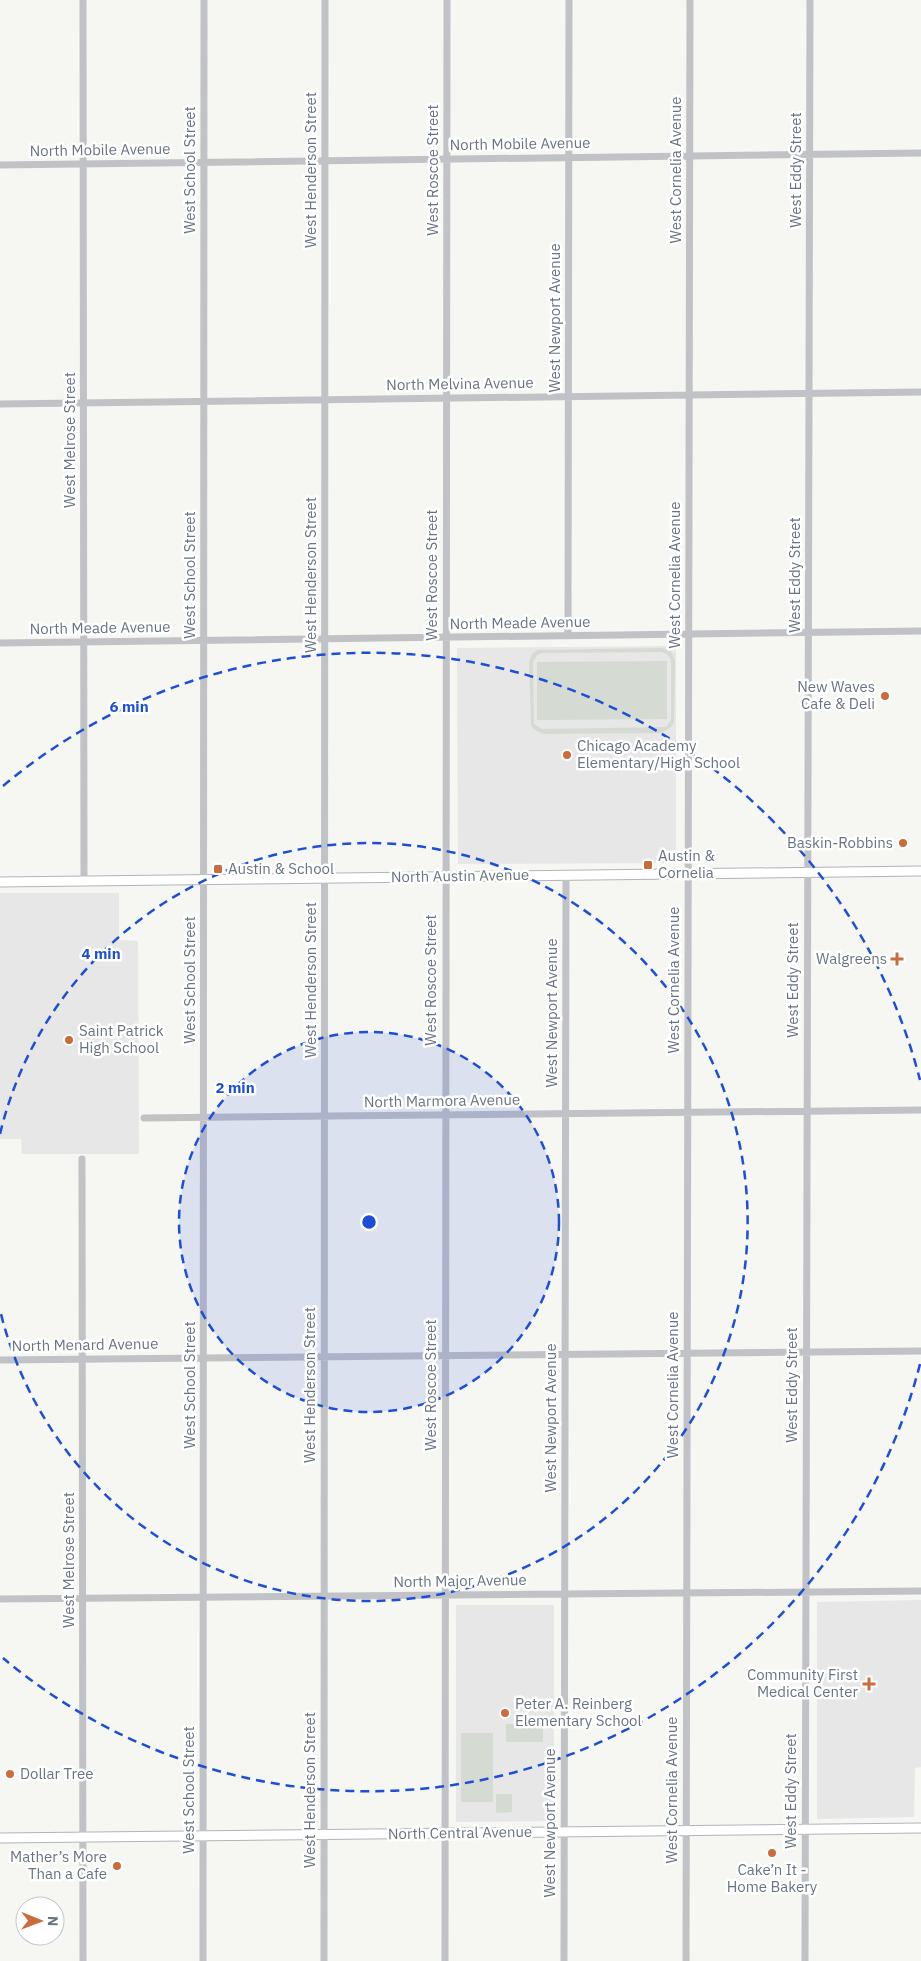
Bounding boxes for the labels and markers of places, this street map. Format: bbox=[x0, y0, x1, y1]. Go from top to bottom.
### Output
place label: New Waves Cafe & Deli bbox=[797, 677, 875, 713]
marker: New Waves Cafe & Deli bbox=[879, 690, 891, 702]
place label: Chicago Academy Elementary/High School bbox=[577, 736, 740, 772]
marker: Chicago Academy Elementary/High School bbox=[561, 749, 573, 761]
place label: Baskin-Robbins bbox=[787, 833, 893, 852]
marker: Baskin-Robbins bbox=[897, 837, 909, 849]
place label: Austin & Cornelia bbox=[658, 846, 715, 882]
place label: Austin & School bbox=[228, 859, 334, 878]
marker: Austin & Cornelia bbox=[642, 859, 654, 871]
marker: Austin & School bbox=[212, 863, 224, 875]
place label: Walgreens bbox=[816, 949, 887, 968]
marker: Walgreens bbox=[891, 953, 903, 965]
place label: Saint Patrick High School bbox=[79, 1021, 164, 1057]
marker: Saint Patrick High School bbox=[63, 1034, 75, 1046]
centre of rings bbox=[360, 1213, 378, 1231]
place label: Community First Medical Center bbox=[747, 1665, 858, 1701]
marker: Community First Medical Center bbox=[862, 1677, 876, 1691]
place label: Peter A. Reinberg Elementary School bbox=[515, 1694, 642, 1730]
marker: Peter A. Reinberg Elementary School bbox=[499, 1707, 511, 1719]
place label: Dollar Tree bbox=[20, 1764, 93, 1783]
marker: Dollar Tree bbox=[4, 1768, 16, 1780]
place label: Mather’s More Than a Cafe bbox=[10, 1847, 107, 1883]
marker: Cake’n It - Home Bakery bbox=[766, 1847, 778, 1859]
marker: Mather’s More Than a Cafe bbox=[111, 1860, 123, 1872]
place label: Cake’n It - Home Bakery bbox=[727, 1860, 818, 1896]

